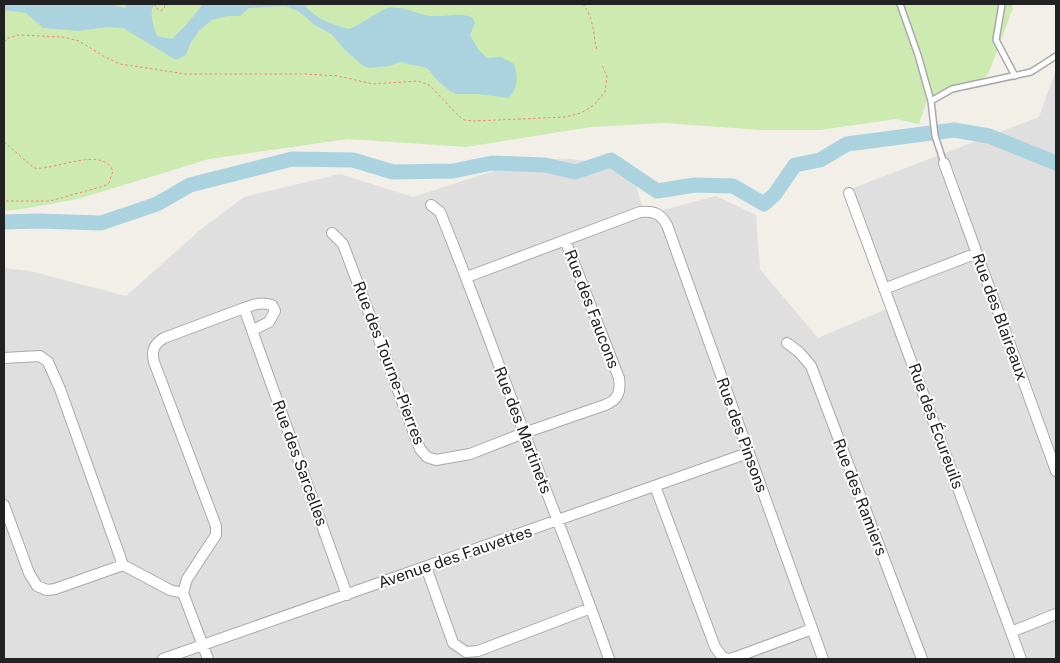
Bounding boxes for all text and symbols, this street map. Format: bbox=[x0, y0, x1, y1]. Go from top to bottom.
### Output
street label: Rue des Faucons bbox=[561, 247, 623, 371]
street label: Rue des Blaireaux bbox=[968, 251, 1032, 383]
street label: Rue des Tourne-Pierres bbox=[349, 279, 429, 447]
street label: Rue des Écureuils bbox=[904, 360, 968, 491]
street label: Rue des Martinets bbox=[490, 364, 556, 496]
street label: Rue des Pinsons bbox=[712, 375, 772, 495]
street label: Rue des Sarcelles bbox=[268, 397, 332, 529]
street label: Rue des Ramiers bbox=[829, 436, 891, 558]
street label: Avenue des Fauvettes bbox=[375, 522, 535, 592]

